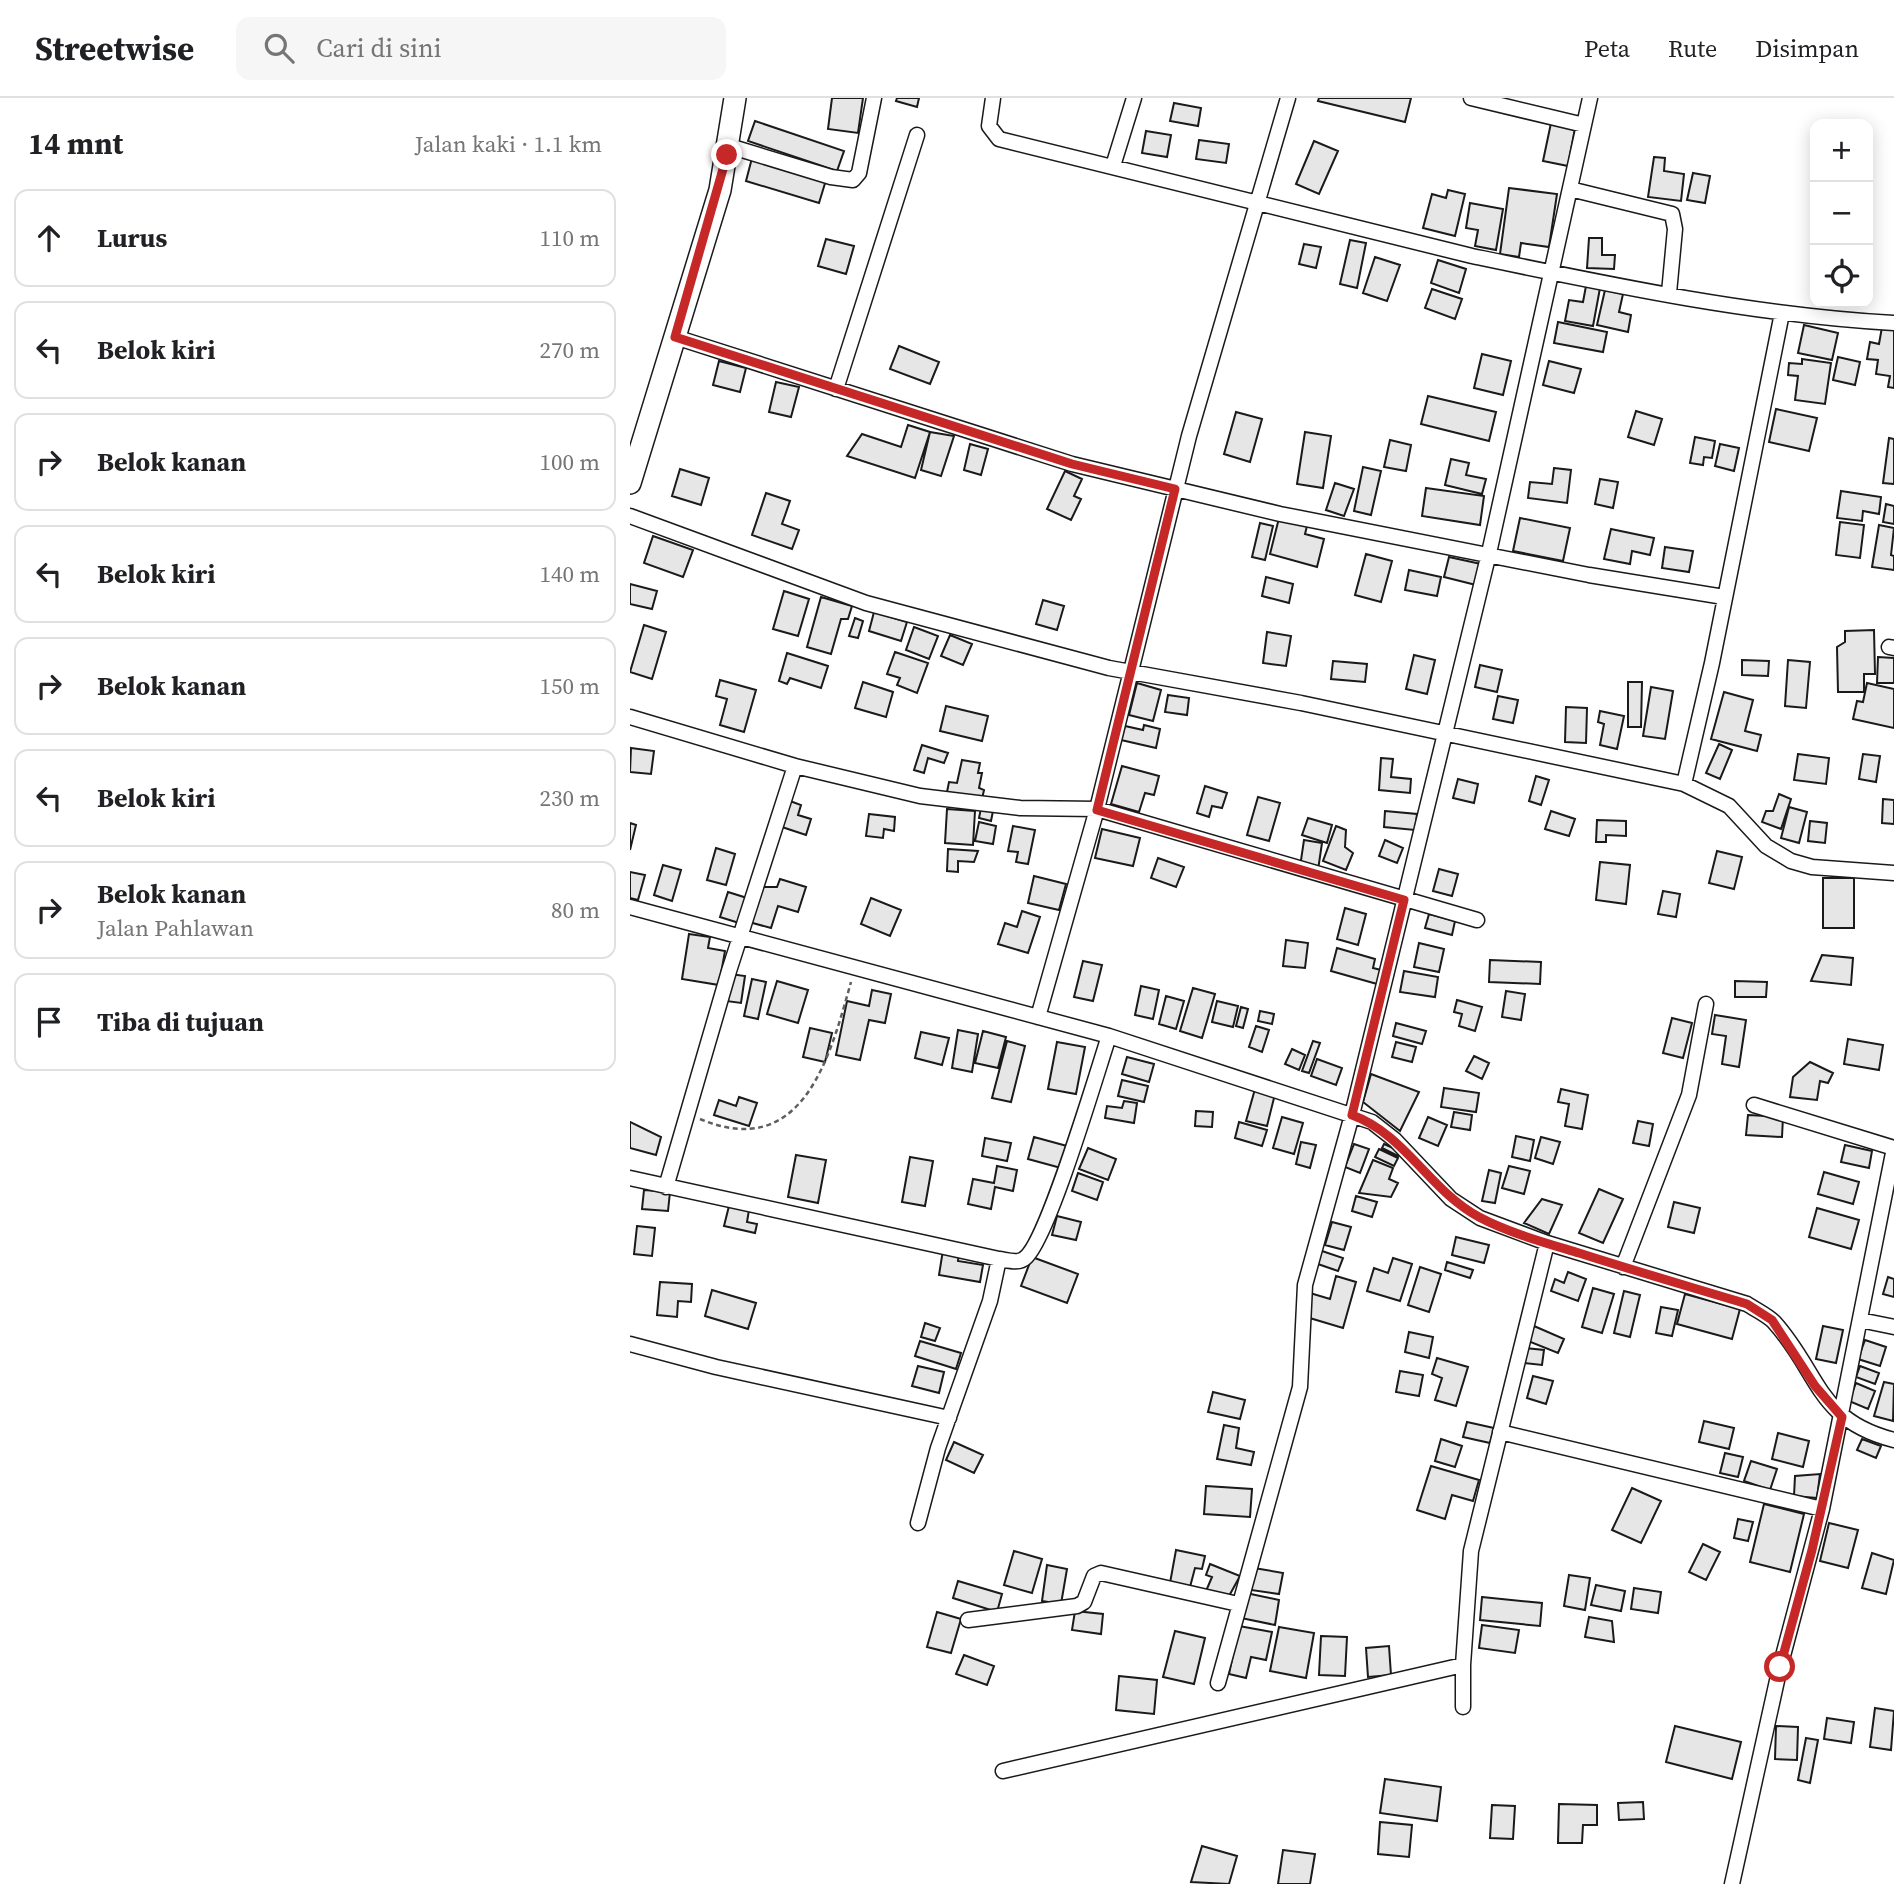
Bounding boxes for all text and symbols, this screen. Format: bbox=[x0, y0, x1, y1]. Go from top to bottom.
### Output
search box bbox=[236, 17, 726, 80]
text: Streetwise bbox=[35, 26, 194, 71]
icon: search bbox=[260, 29, 298, 67]
text: Cari di sini bbox=[316, 30, 442, 66]
text: Peta bbox=[1584, 32, 1630, 65]
text: Rute bbox=[1668, 32, 1717, 65]
text: Disimpan bbox=[1755, 32, 1859, 65]
map controls bbox=[1810, 119, 1873, 308]
button: + bbox=[1810, 119, 1873, 182]
text: 14 mnt bbox=[28, 123, 123, 164]
text: Jalan kaki · 1.1 km bbox=[415, 128, 602, 160]
route end bbox=[711, 139, 742, 170]
button: − bbox=[1810, 182, 1873, 245]
icon: ahead bbox=[30, 219, 68, 257]
text: Lurus bbox=[97, 220, 167, 256]
text: 110 m bbox=[539, 222, 600, 254]
button: locate bbox=[1810, 245, 1873, 308]
icon: left bbox=[30, 331, 68, 369]
text: Belok kiri bbox=[97, 332, 215, 368]
text: 270 m bbox=[539, 334, 600, 366]
icon: right bbox=[30, 443, 68, 481]
text: Belok kanan bbox=[97, 444, 246, 480]
text: 100 m bbox=[539, 446, 600, 478]
icon: left bbox=[30, 555, 68, 593]
text: Belok kiri bbox=[97, 556, 215, 592]
text: 140 m bbox=[539, 558, 600, 590]
icon: right bbox=[30, 667, 68, 705]
text: Belok kanan bbox=[97, 668, 246, 704]
text: 150 m bbox=[539, 670, 600, 702]
icon: left bbox=[30, 779, 68, 817]
text: Belok kiri bbox=[97, 780, 215, 816]
text: 230 m bbox=[539, 782, 600, 814]
text: Belok kanan bbox=[97, 876, 246, 912]
icon: right bbox=[30, 891, 68, 929]
text: 80 m bbox=[551, 894, 600, 926]
text: Jalan Pahlawan bbox=[97, 912, 254, 944]
icon: arrive bbox=[30, 1003, 68, 1041]
text: Tiba di tujuan bbox=[97, 1004, 264, 1040]
route start bbox=[1764, 1651, 1795, 1682]

